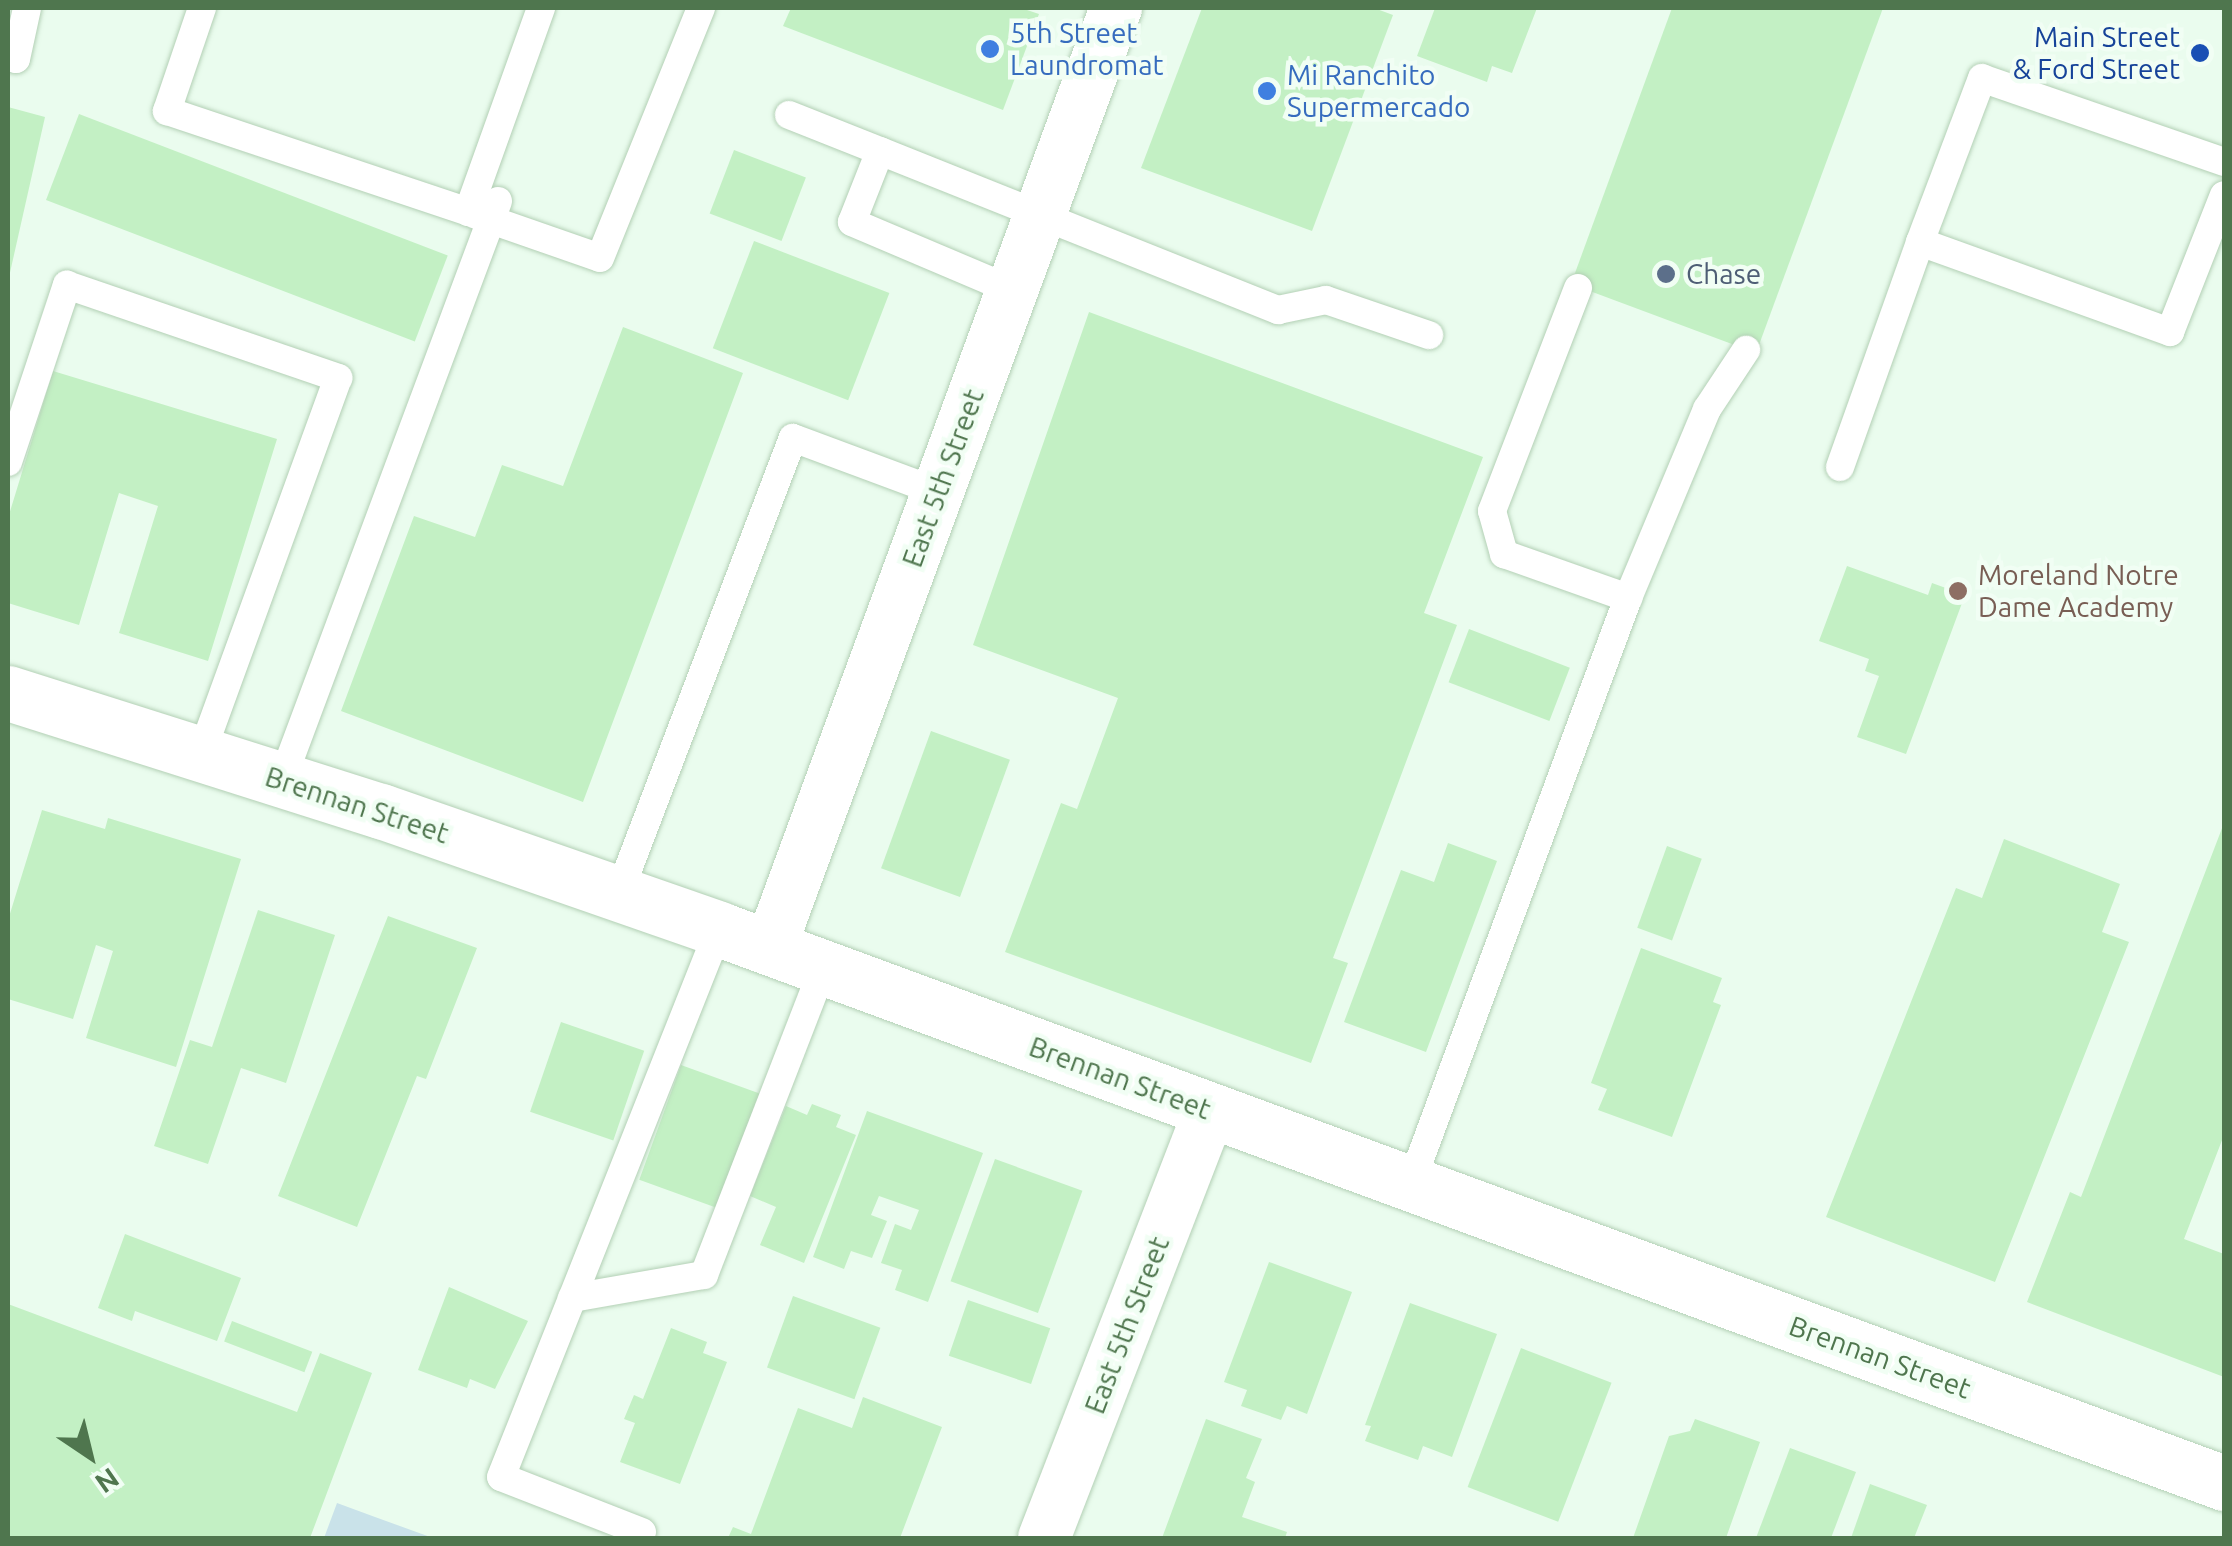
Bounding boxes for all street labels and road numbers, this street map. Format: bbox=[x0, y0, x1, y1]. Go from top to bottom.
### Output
street label: East 5th Street bbox=[895, 384, 991, 572]
street label: Brennan Street bbox=[261, 760, 453, 850]
street label: Brennan Street bbox=[1025, 1030, 1215, 1126]
street label: East 5th Street bbox=[1078, 1232, 1176, 1418]
street label: Brennan Street bbox=[1785, 1309, 1975, 1405]

